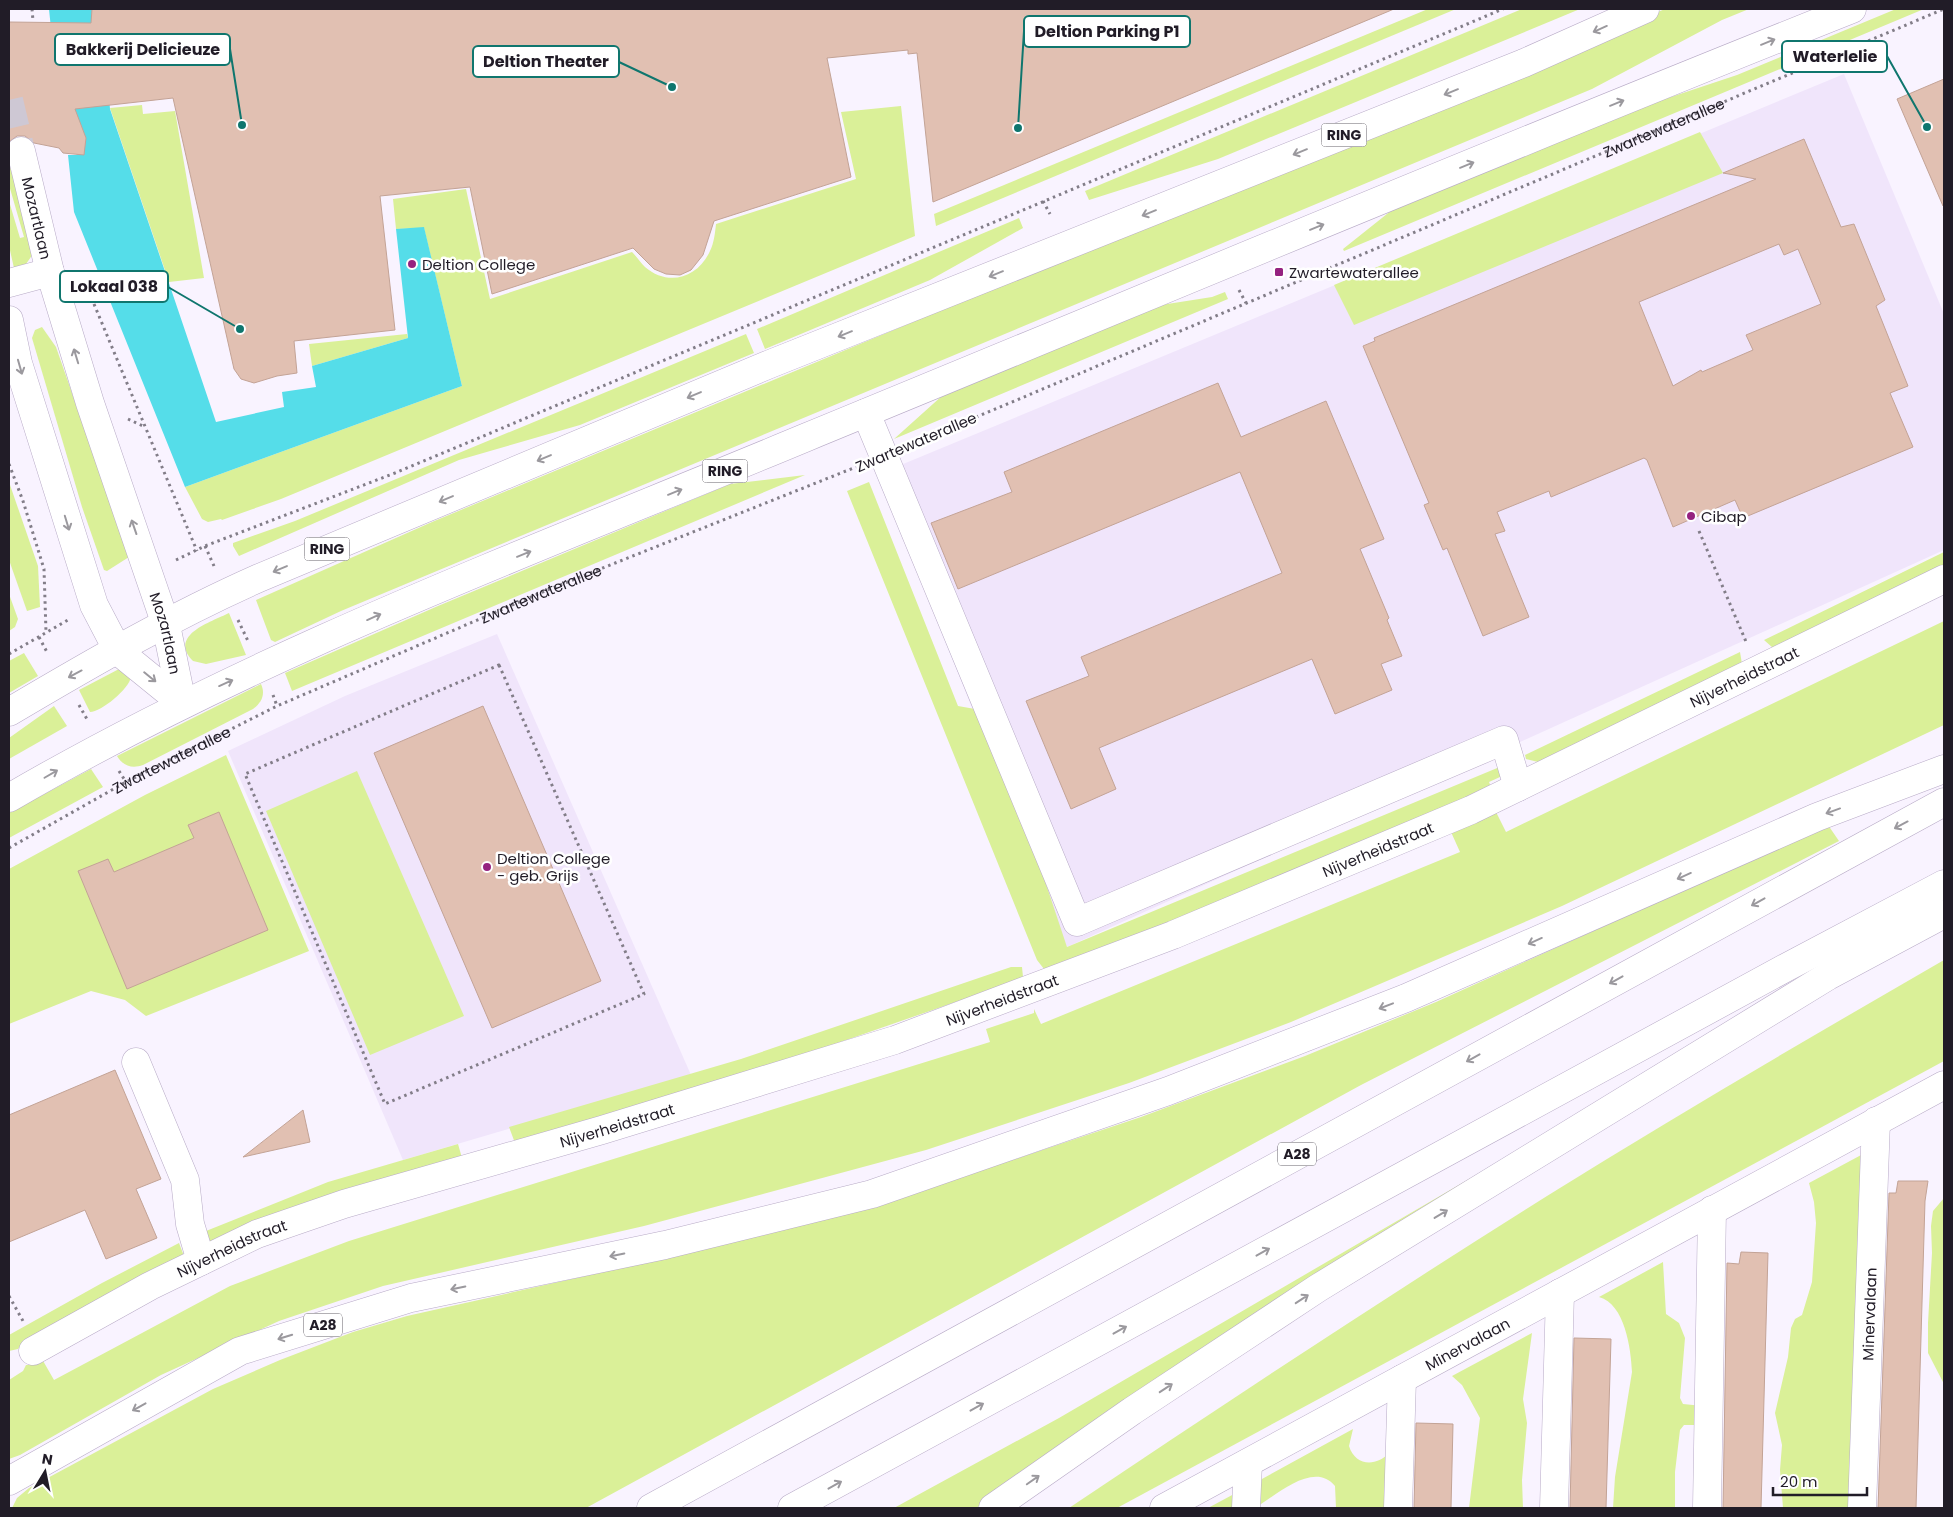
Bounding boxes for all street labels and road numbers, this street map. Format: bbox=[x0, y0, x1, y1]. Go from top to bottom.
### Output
street label: Zwartewaterallee bbox=[1600, 92, 1728, 162]
road number: RING bbox=[1322, 124, 1366, 146]
street label: Mozartlaan bbox=[17, 175, 57, 261]
street label: Zwartewaterallee bbox=[852, 407, 980, 477]
road number: RING bbox=[702, 460, 748, 482]
road number: RING bbox=[304, 538, 350, 560]
street label: Zwartewaterallee bbox=[477, 559, 605, 628]
street label: Mozartlaan bbox=[145, 589, 186, 676]
street label: Nijverheidstraat bbox=[1686, 641, 1802, 712]
street label: Zwartewaterallee bbox=[108, 721, 234, 798]
street label: Nijverheidstraat bbox=[1319, 816, 1437, 882]
street label: Nijverheidstraat bbox=[943, 969, 1061, 1030]
street label: Nijverheidstraat bbox=[557, 1098, 677, 1152]
road number: A28 bbox=[1278, 1142, 1316, 1166]
street label: Nijverheidstraat bbox=[173, 1214, 289, 1282]
street label: Minervalaan bbox=[1857, 1267, 1881, 1361]
street label: Minervalaan bbox=[1421, 1312, 1513, 1375]
road number: A28 bbox=[304, 1314, 342, 1336]

